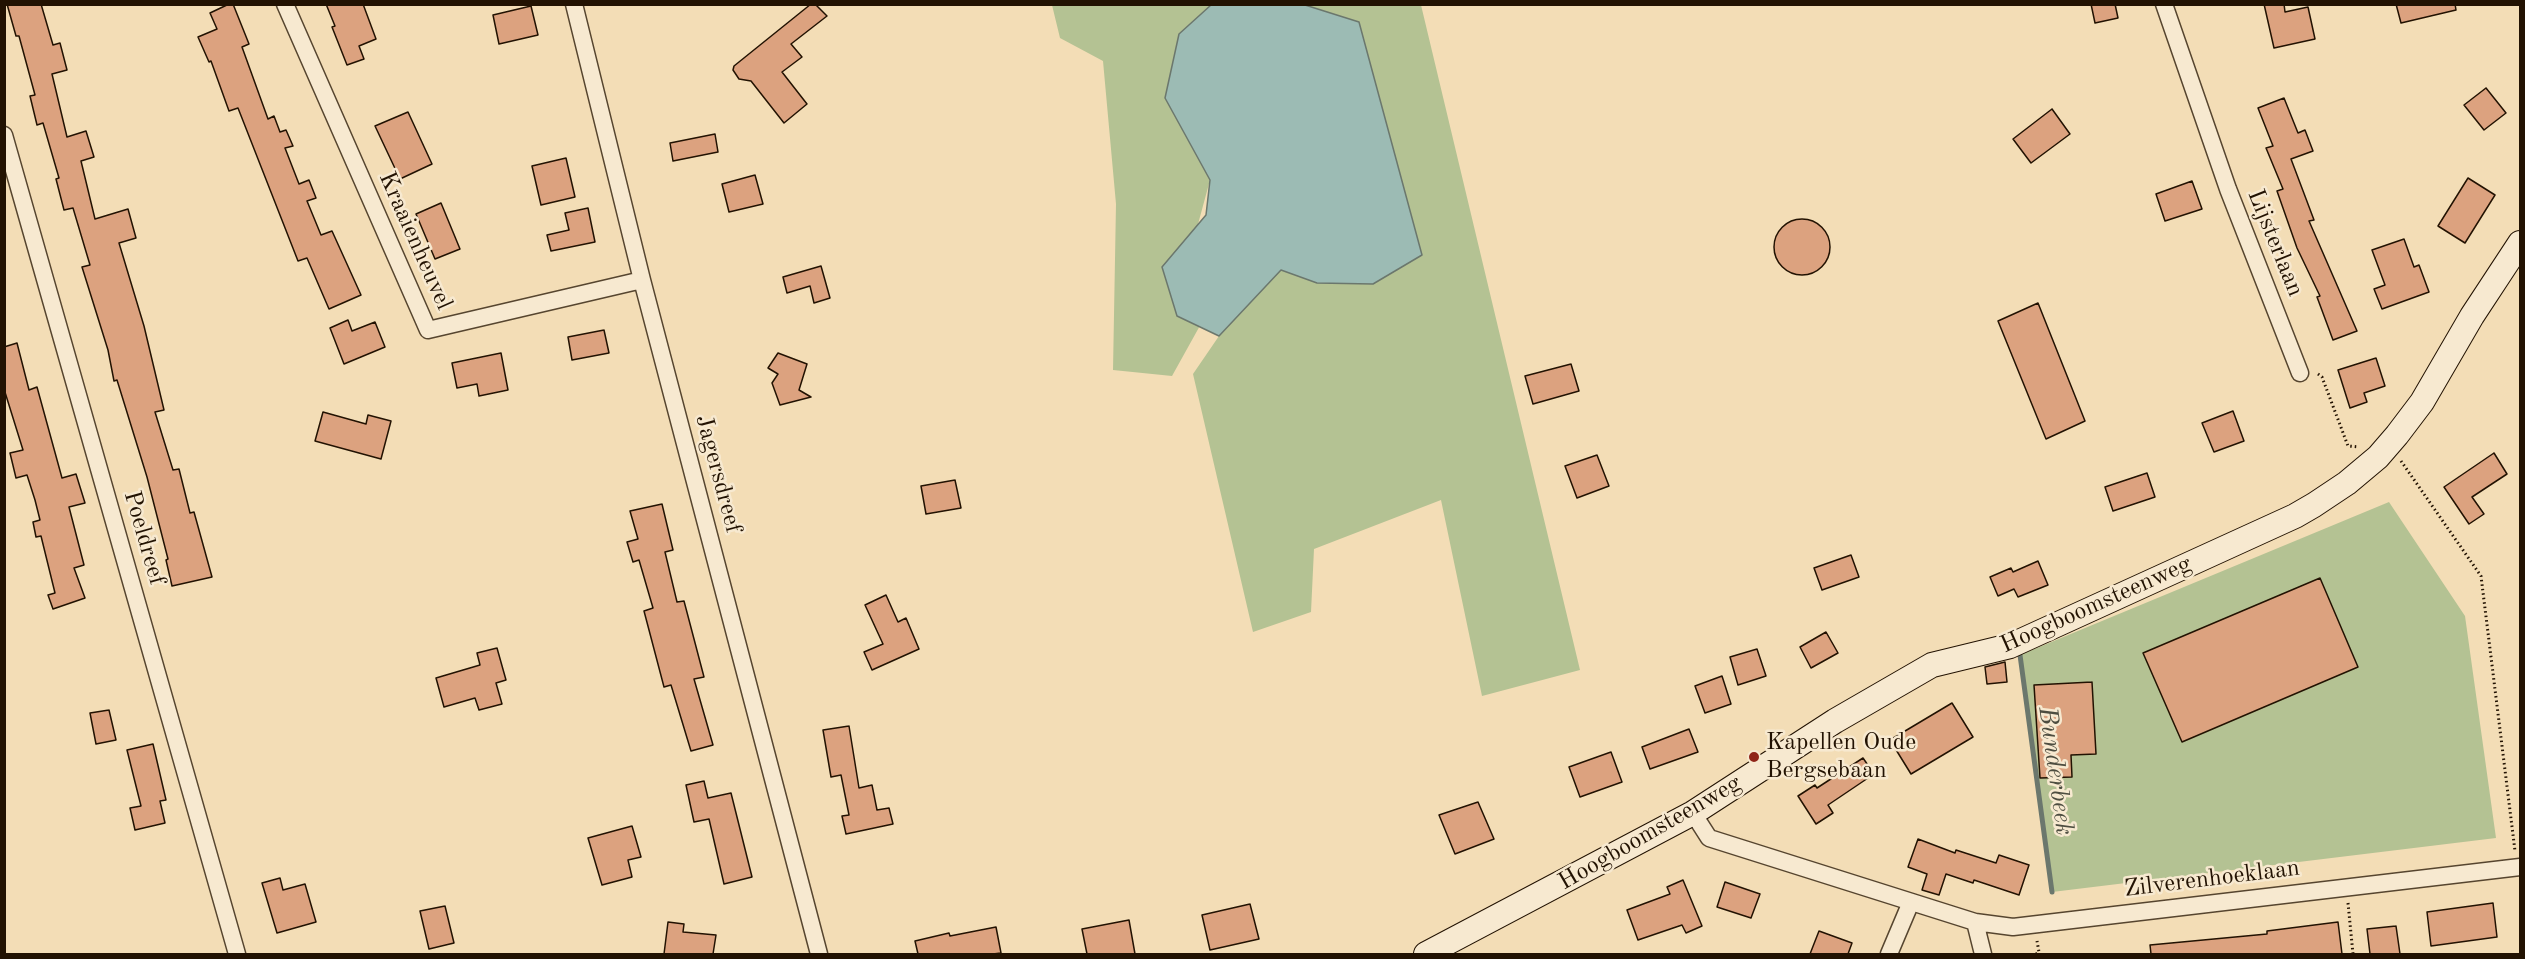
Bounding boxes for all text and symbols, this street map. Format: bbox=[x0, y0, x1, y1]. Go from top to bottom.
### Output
street label: Kraaienheuvel bbox=[372, 167, 458, 315]
street label: Lijsterlaan bbox=[2240, 185, 2310, 301]
street label: Jagersdreef bbox=[688, 412, 748, 536]
street label: Poeldreef bbox=[117, 487, 171, 589]
street label: Hoogboomsteenweg bbox=[1996, 550, 2196, 660]
water label: Bunderbeek bbox=[2031, 705, 2079, 837]
place label: Kapellen Oude Bergsebaan bbox=[1766, 729, 1916, 785]
marker: Kapellen Oude Bergsebaan bbox=[1747, 750, 1761, 764]
street label: Hoogboomsteenweg bbox=[1554, 769, 1746, 897]
street label: Zilverenhoeklaan bbox=[2123, 854, 2301, 904]

